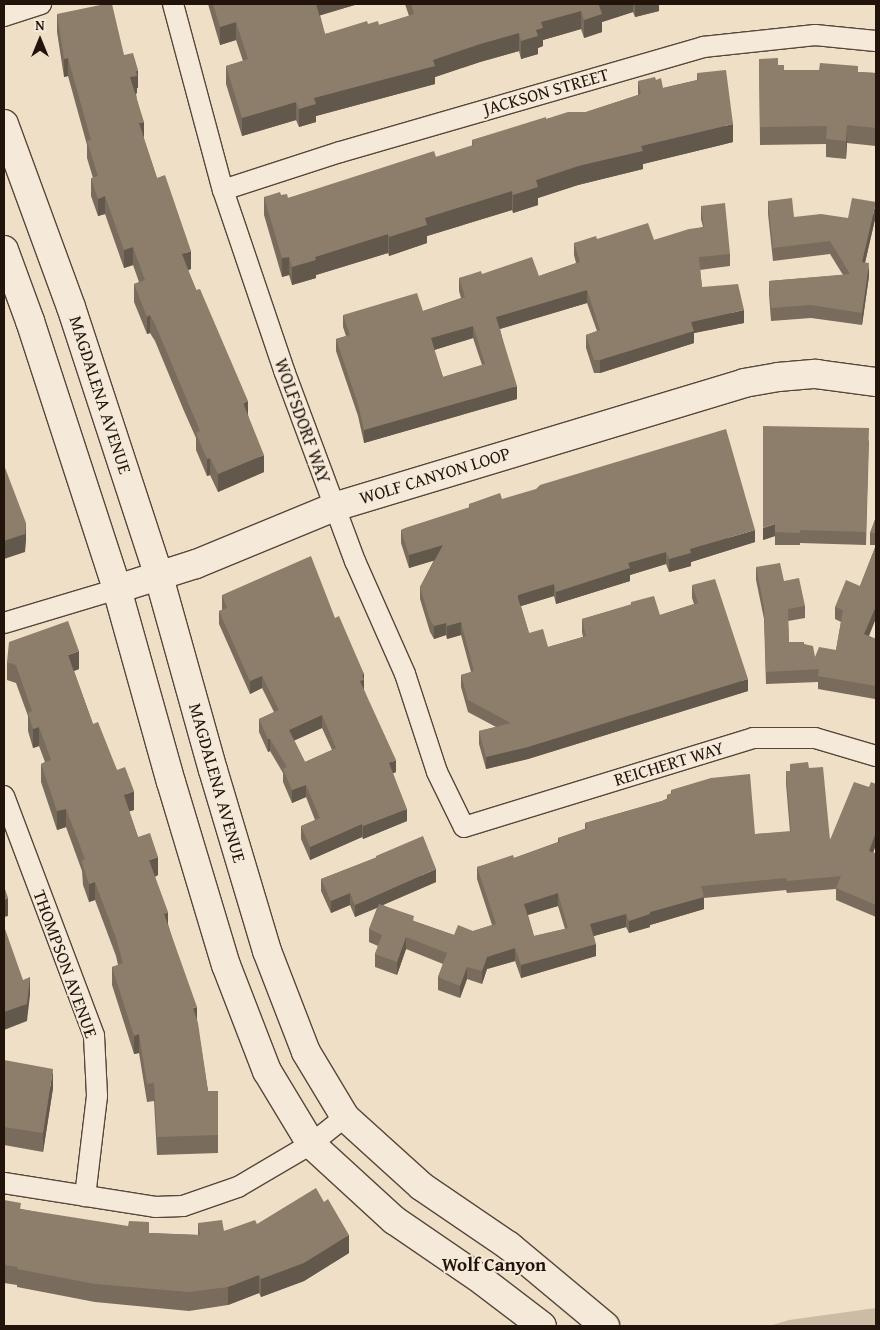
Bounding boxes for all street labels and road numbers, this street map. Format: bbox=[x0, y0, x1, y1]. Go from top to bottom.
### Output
street label: JACKSON STREET bbox=[481, 64, 611, 120]
street label: MAGDALENA AVENUE bbox=[64, 313, 136, 477]
street label: WOLFSDORF WAY bbox=[269, 356, 335, 486]
street label: WOLF CANYON LOOP bbox=[357, 443, 513, 509]
street label: MAGDALENA AVENUE bbox=[184, 701, 250, 865]
street label: REICHERT WAY bbox=[611, 737, 727, 791]
street label: THOMPSON AVENUE bbox=[28, 887, 102, 1041]

